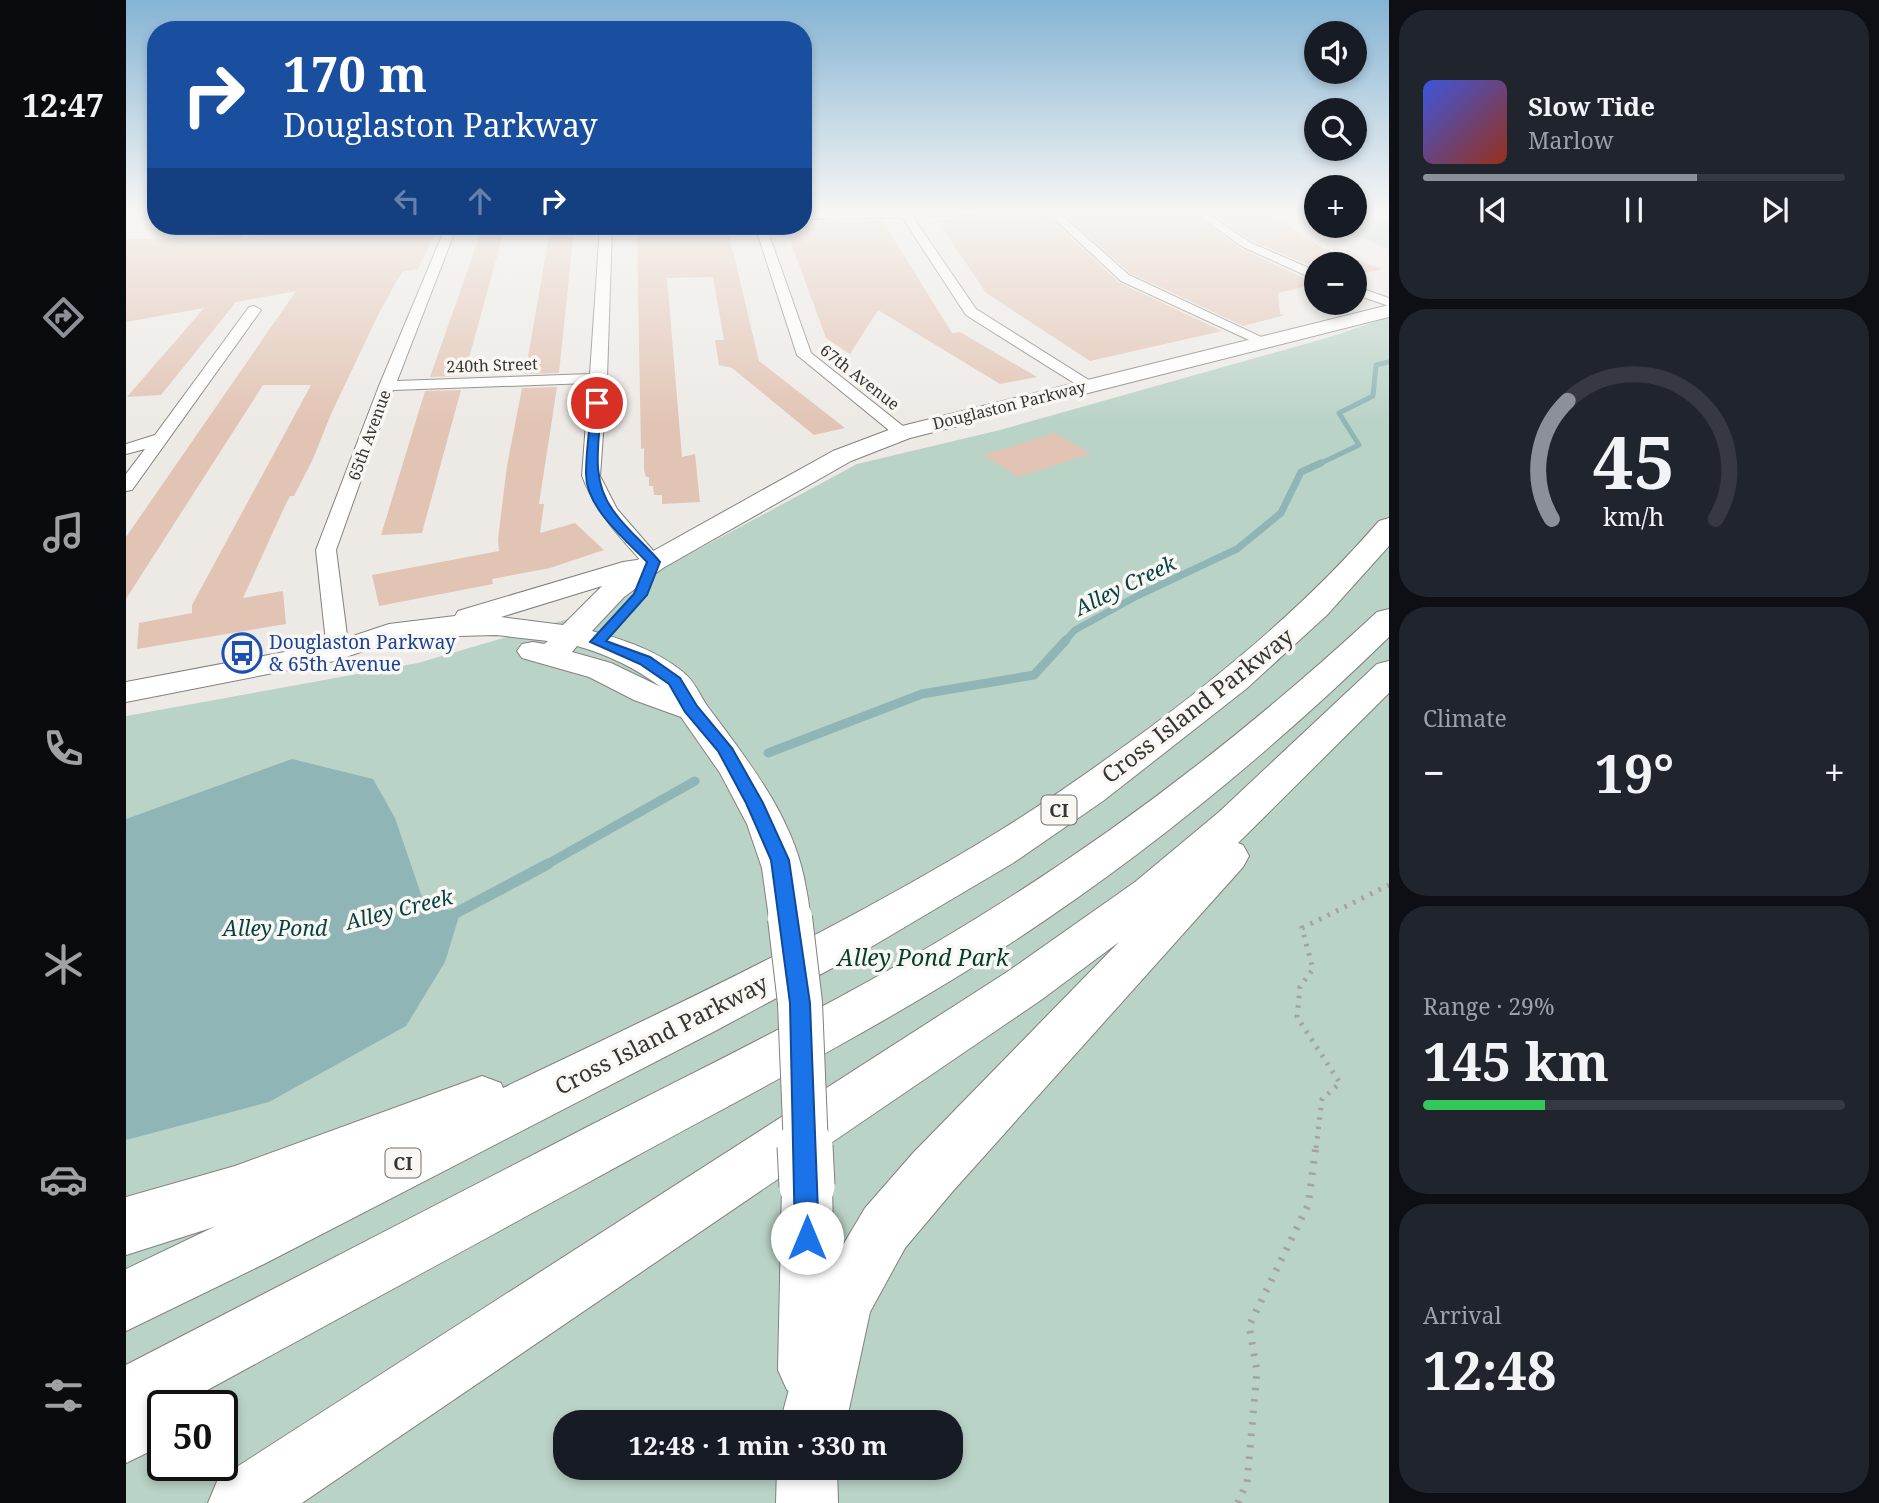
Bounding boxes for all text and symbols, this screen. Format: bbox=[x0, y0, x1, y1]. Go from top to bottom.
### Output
map controls bbox=[1304, 21, 1367, 315]
button: sound bbox=[1304, 21, 1367, 84]
text: 170 m bbox=[283, 40, 427, 106]
icon: right bbox=[168, 49, 259, 140]
text: 12:47 bbox=[22, 83, 104, 126]
text: Slow Tide bbox=[1528, 88, 1655, 124]
button: search bbox=[1304, 98, 1367, 161]
text: Douglaston Parkway bbox=[283, 103, 598, 146]
text: Marlow bbox=[1528, 124, 1614, 156]
button: + bbox=[1304, 175, 1367, 238]
icon: left bbox=[388, 182, 426, 220]
icon: ahead bbox=[461, 182, 499, 220]
icon: right bbox=[534, 182, 572, 220]
icon: previous bbox=[1474, 191, 1512, 229]
icon: pause bbox=[1615, 191, 1653, 229]
icon: next bbox=[1756, 191, 1794, 229]
button: − bbox=[1304, 252, 1367, 315]
icon: directions bbox=[39, 293, 88, 342]
street label: 67th Avenue bbox=[816, 339, 904, 415]
street label: 240th Street bbox=[446, 352, 538, 378]
pin bbox=[567, 373, 627, 433]
street label: Douglaston Parkway bbox=[930, 375, 1089, 435]
icon: arrive bbox=[578, 384, 616, 422]
street label: 65th Avenue bbox=[342, 387, 396, 483]
text: 45 bbox=[1593, 411, 1675, 510]
text: km/h bbox=[1603, 499, 1665, 533]
icon: music bbox=[39, 508, 88, 557]
water label: Alley Creek bbox=[1068, 548, 1181, 623]
street label: Cross Island Parkway bbox=[1094, 620, 1300, 790]
place label: Douglaston Parkway & 65th Avenue bbox=[269, 629, 456, 677]
bus stop icon: Douglaston Parkway & 65th Avenue bbox=[221, 632, 263, 674]
text: Climate bbox=[1423, 702, 1507, 734]
icon: phone bbox=[39, 724, 88, 773]
text: 19° bbox=[1595, 737, 1674, 808]
text: − bbox=[1423, 746, 1445, 798]
text: + bbox=[1824, 746, 1845, 798]
road number: CI bbox=[1042, 796, 1076, 824]
water label: Alley Creek bbox=[340, 882, 457, 936]
water label: Alley Pond bbox=[221, 914, 328, 942]
icon: climate bbox=[39, 940, 88, 989]
park label: Alley Pond Park bbox=[835, 941, 1010, 973]
street label: Cross Island Parkway bbox=[549, 966, 773, 1102]
text: Range · 29% bbox=[1423, 990, 1555, 1022]
text: 145 km bbox=[1423, 1025, 1609, 1096]
road number: CI bbox=[386, 1148, 420, 1178]
icon: car bbox=[39, 1155, 88, 1204]
position arrow bbox=[770, 1201, 844, 1275]
text: Arrival bbox=[1423, 1299, 1502, 1331]
text: 12:48 bbox=[1423, 1334, 1556, 1405]
icon: filters bbox=[39, 1371, 88, 1420]
speed limit sign: 50 bbox=[147, 1390, 238, 1481]
text: 12:48 · 1 min · 330 m bbox=[628, 1427, 888, 1463]

